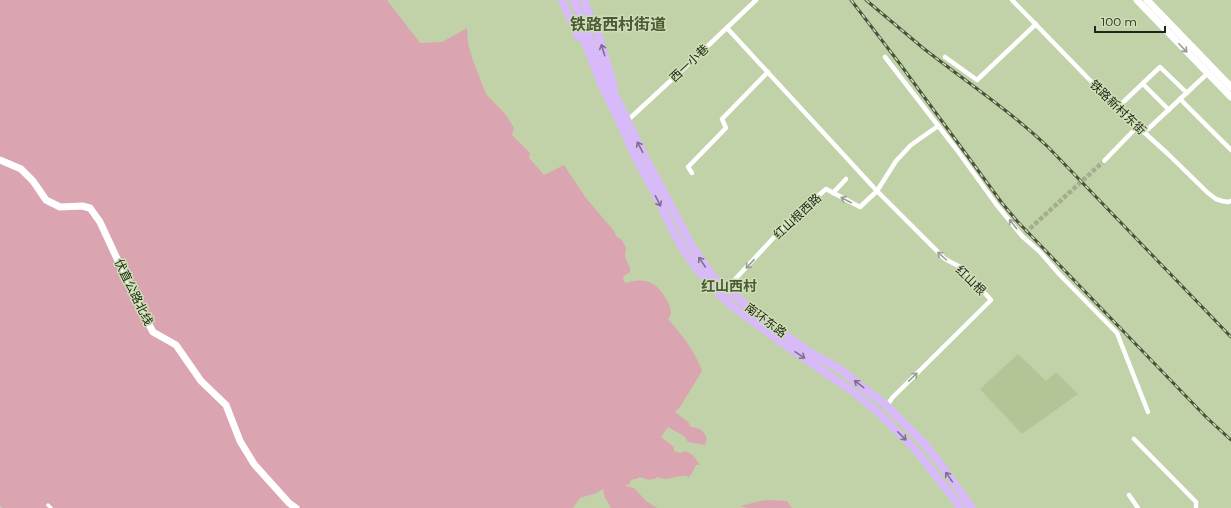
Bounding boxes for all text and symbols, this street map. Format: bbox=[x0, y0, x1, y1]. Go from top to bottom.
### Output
scale bar bbox=[1095, 8, 1165, 34]
text: 100 m bbox=[1101, 14, 1137, 29]
district label: 铁路西村街道 bbox=[570, 15, 666, 34]
street label: 西一小巷 bbox=[666, 41, 712, 85]
one-way arrow bbox=[1179, 43, 1188, 53]
one-way arrow bbox=[599, 44, 606, 57]
street label: 铁路新村东街 bbox=[1087, 77, 1149, 137]
one-way arrow bbox=[636, 142, 644, 154]
street label: 红山根西路 bbox=[770, 190, 824, 242]
one-way arrow bbox=[655, 194, 663, 206]
one-way arrow bbox=[841, 196, 853, 203]
one-way arrow bbox=[1008, 219, 1017, 229]
one-way arrow bbox=[937, 251, 948, 260]
street label: 伏直公路北线 bbox=[111, 256, 157, 328]
one-way arrow bbox=[698, 256, 707, 267]
one-way arrow bbox=[745, 259, 754, 269]
street label: 红山根 bbox=[953, 262, 989, 298]
district label: 红山西村 bbox=[701, 277, 757, 295]
street label: 南环东路 bbox=[742, 300, 790, 340]
one-way arrow bbox=[794, 352, 806, 360]
one-way arrow bbox=[908, 372, 918, 382]
one-way arrow bbox=[854, 380, 865, 388]
one-way arrow bbox=[897, 431, 907, 441]
one-way arrow bbox=[945, 471, 953, 482]

